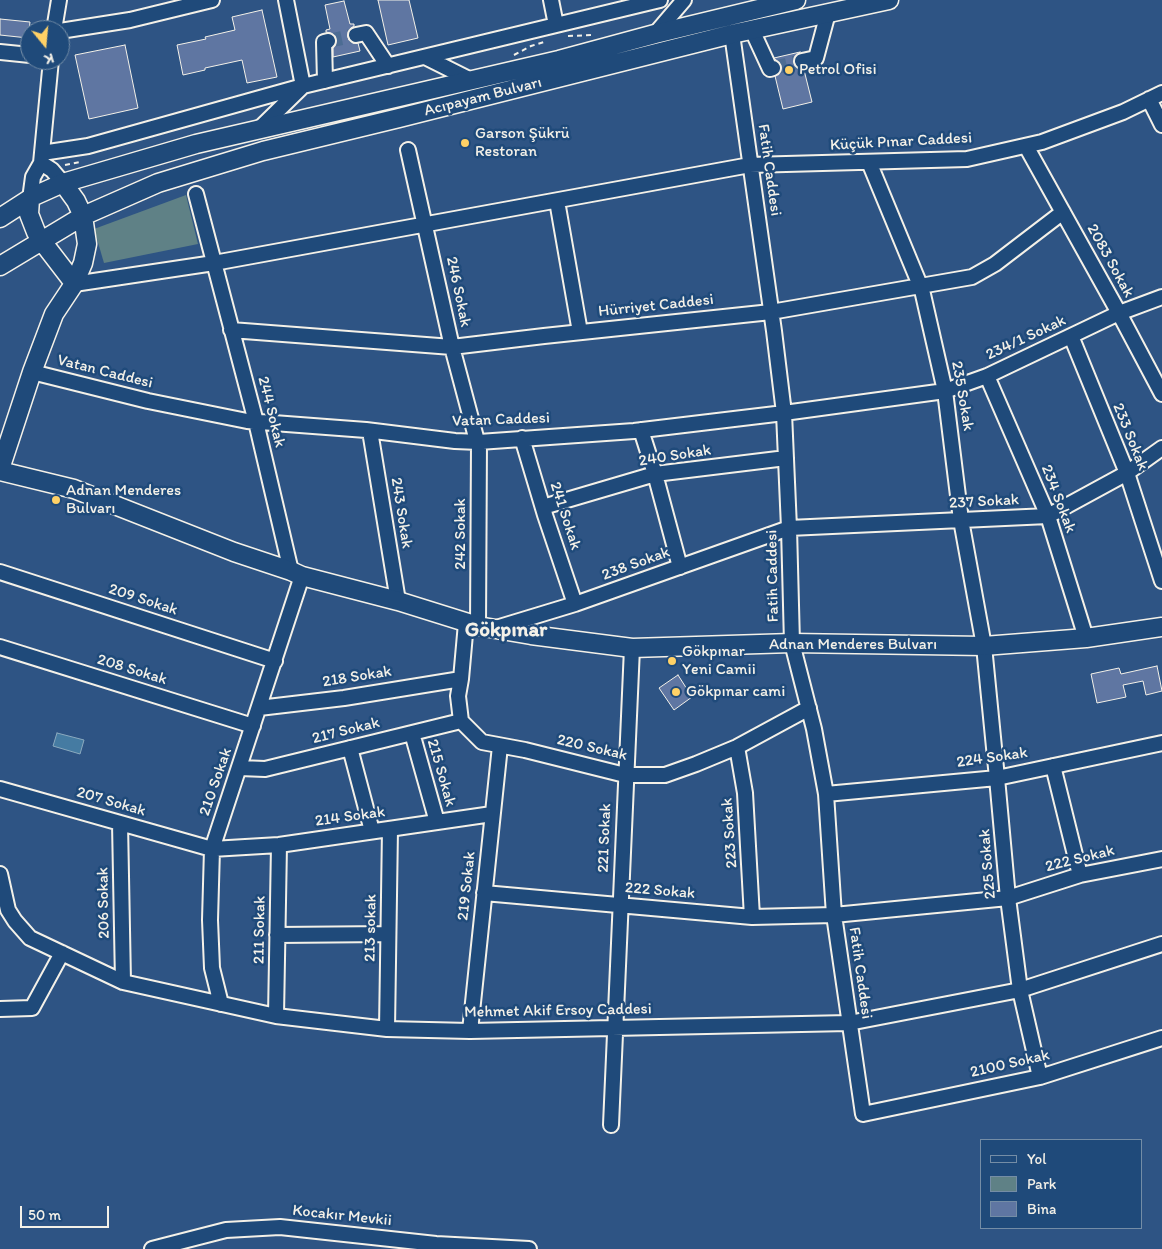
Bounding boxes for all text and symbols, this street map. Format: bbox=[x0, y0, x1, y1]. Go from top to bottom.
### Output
north arrow bbox=[20, 20, 70, 70]
text: K bbox=[42, 49, 56, 68]
place label: Petrol Ofisi bbox=[799, 60, 877, 80]
marker: Petrol Ofisi bbox=[783, 64, 795, 76]
street label: Acıpayam Bulvarı bbox=[422, 73, 544, 121]
street label: Fatih Caddesi bbox=[753, 123, 785, 217]
place label: Garson Şükrü Restoran bbox=[475, 124, 570, 162]
street label: Küçük Pınar Caddesi bbox=[829, 129, 973, 155]
marker: Garson Şükrü Restoran bbox=[459, 137, 471, 149]
street label: 2083 Sokak bbox=[1082, 221, 1138, 301]
street label: 246 Sokak bbox=[441, 255, 475, 329]
street label: Hürriyet Caddesi bbox=[597, 290, 715, 322]
street label: 234/1 Sokak bbox=[983, 311, 1069, 365]
street label: Vatan Caddesi bbox=[55, 351, 155, 393]
street label: 235 Sokak bbox=[946, 360, 978, 432]
street label: 244 Sokak bbox=[253, 374, 289, 450]
street label: 233 Sokak bbox=[1108, 401, 1152, 473]
street label: Vatan Caddesi bbox=[452, 409, 550, 431]
street label: 240 Sokak bbox=[637, 441, 713, 471]
street label: 234 Sokak bbox=[1036, 462, 1080, 536]
street label: 243 Sokak bbox=[386, 476, 416, 550]
street label: 241 Sokak bbox=[545, 479, 585, 553]
place label: Adnan Menderes Bulvarı bbox=[66, 481, 181, 519]
street label: 237 Sokak bbox=[948, 491, 1020, 513]
marker: Adnan Menderes Bulvarı bbox=[50, 494, 62, 506]
street label: 242 Sokak bbox=[451, 498, 471, 570]
street label: Fatih Caddesi bbox=[763, 529, 783, 623]
street label: 238 Sokak bbox=[599, 543, 673, 585]
street label: 209 Sokak bbox=[106, 580, 180, 620]
district label: Gökpınar bbox=[465, 618, 547, 644]
street label: Adnan Menderes Bulvarı bbox=[769, 635, 937, 655]
place label: Gökpınar Yeni Camii bbox=[682, 642, 756, 680]
street label: 208 Sokak bbox=[95, 650, 169, 690]
marker: Gökpınar Yeni Camii bbox=[666, 655, 678, 667]
street label: 218 Sokak bbox=[321, 662, 393, 692]
place label: Gökpınar cami bbox=[686, 682, 785, 702]
marker: Gökpınar cami bbox=[670, 686, 682, 698]
street label: 217 Sokak bbox=[310, 713, 382, 749]
street label: 220 Sokak bbox=[555, 731, 629, 765]
street label: 215 Sokak bbox=[422, 737, 460, 809]
street label: 224 Sokak bbox=[955, 744, 1029, 772]
street label: 210 Sokak bbox=[195, 745, 237, 819]
street label: 207 Sokak bbox=[74, 783, 148, 821]
street label: 223 Sokak bbox=[718, 797, 742, 869]
street label: 214 Sokak bbox=[314, 803, 386, 831]
street label: 221 Sokak bbox=[594, 803, 616, 873]
street label: 225 Sokak bbox=[975, 828, 1001, 900]
street label: 222 Sokak bbox=[1044, 841, 1116, 877]
street label: 219 Sokak bbox=[454, 851, 480, 921]
street label: 206 Sokak bbox=[94, 867, 114, 939]
street label: 222 Sokak bbox=[624, 878, 696, 904]
street label: 213 sokak bbox=[361, 894, 381, 962]
street label: 211 Sokak bbox=[250, 896, 270, 964]
street label: Fatih Caddesi bbox=[844, 926, 876, 1020]
street label: Mehmet Akif Ersoy Caddesi bbox=[464, 1000, 652, 1022]
street label: 2100 Sokak bbox=[969, 1046, 1051, 1082]
legend bbox=[980, 1139, 1142, 1229]
text: Yol bbox=[1027, 1150, 1046, 1168]
text: Park bbox=[1027, 1175, 1057, 1193]
scale bar bbox=[22, 1196, 111, 1228]
text: Bina bbox=[1027, 1200, 1056, 1218]
street label: Kocakır Mevkii bbox=[291, 1201, 393, 1231]
text: 50 m bbox=[28, 1206, 61, 1224]

